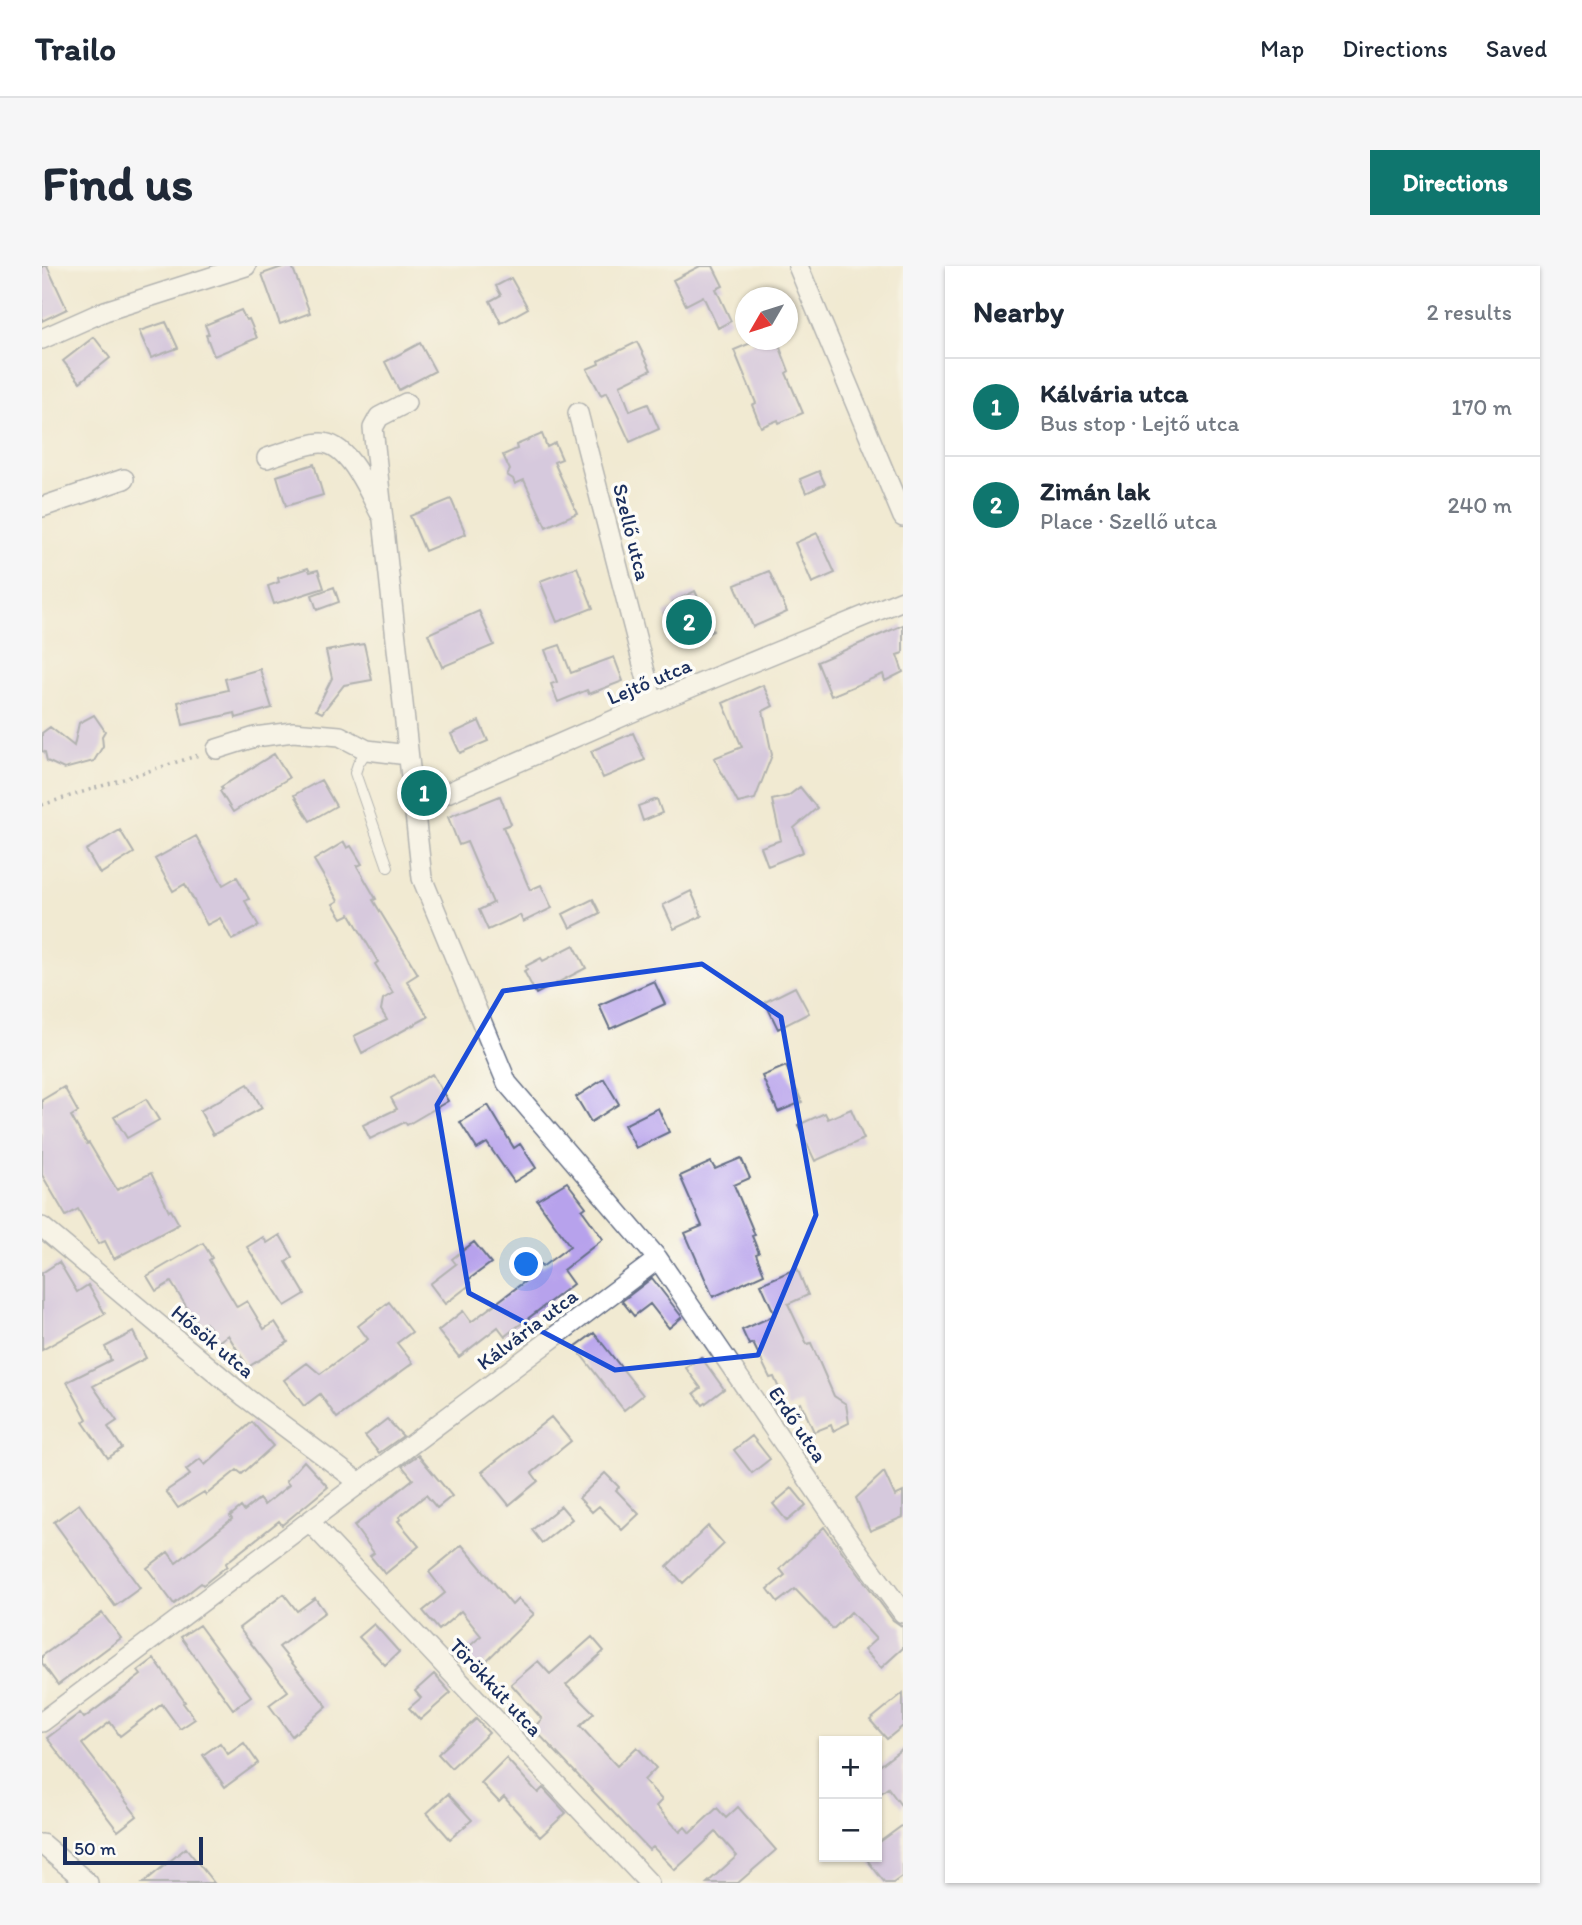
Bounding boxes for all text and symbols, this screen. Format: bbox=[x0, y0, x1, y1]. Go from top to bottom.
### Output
text: Trailo bbox=[35, 29, 116, 68]
text: Map bbox=[1260, 34, 1304, 63]
text: Directions bbox=[1342, 34, 1448, 63]
text: Saved bbox=[1486, 34, 1547, 63]
button: Directions bbox=[1370, 150, 1540, 215]
text: Find us bbox=[42, 153, 193, 212]
north arrow bbox=[735, 287, 798, 350]
text: Nearby bbox=[973, 293, 1064, 330]
text: 2 results bbox=[1426, 298, 1512, 326]
text: Kálvária utca bbox=[1040, 377, 1188, 409]
text: 1 bbox=[991, 393, 1001, 421]
text: 170 m bbox=[1451, 393, 1512, 421]
text: Bus stop · Lejtő utca bbox=[1040, 409, 1239, 437]
text: Zimán lak bbox=[1040, 475, 1150, 507]
street label: Szellő utca bbox=[608, 481, 656, 583]
text: 2 bbox=[990, 491, 1002, 519]
text: 240 m bbox=[1447, 491, 1512, 519]
text: Place · Szellő utca bbox=[1040, 507, 1217, 535]
pin: 2 bbox=[666, 596, 712, 648]
street label: Lejtő utca bbox=[603, 652, 695, 710]
pin: 1 bbox=[401, 767, 447, 819]
your location bbox=[509, 1247, 543, 1281]
street label: Kálvária utca bbox=[472, 1283, 582, 1375]
street label: Hősök utca bbox=[166, 1299, 260, 1383]
street label: Erdő utca bbox=[763, 1381, 833, 1467]
street label: Törökkút utca bbox=[444, 1633, 548, 1741]
map controls bbox=[819, 1736, 882, 1862]
button: + bbox=[819, 1736, 882, 1799]
button: − bbox=[819, 1799, 882, 1862]
scale bar bbox=[63, 1834, 203, 1866]
text: 50 m bbox=[74, 1837, 116, 1860]

